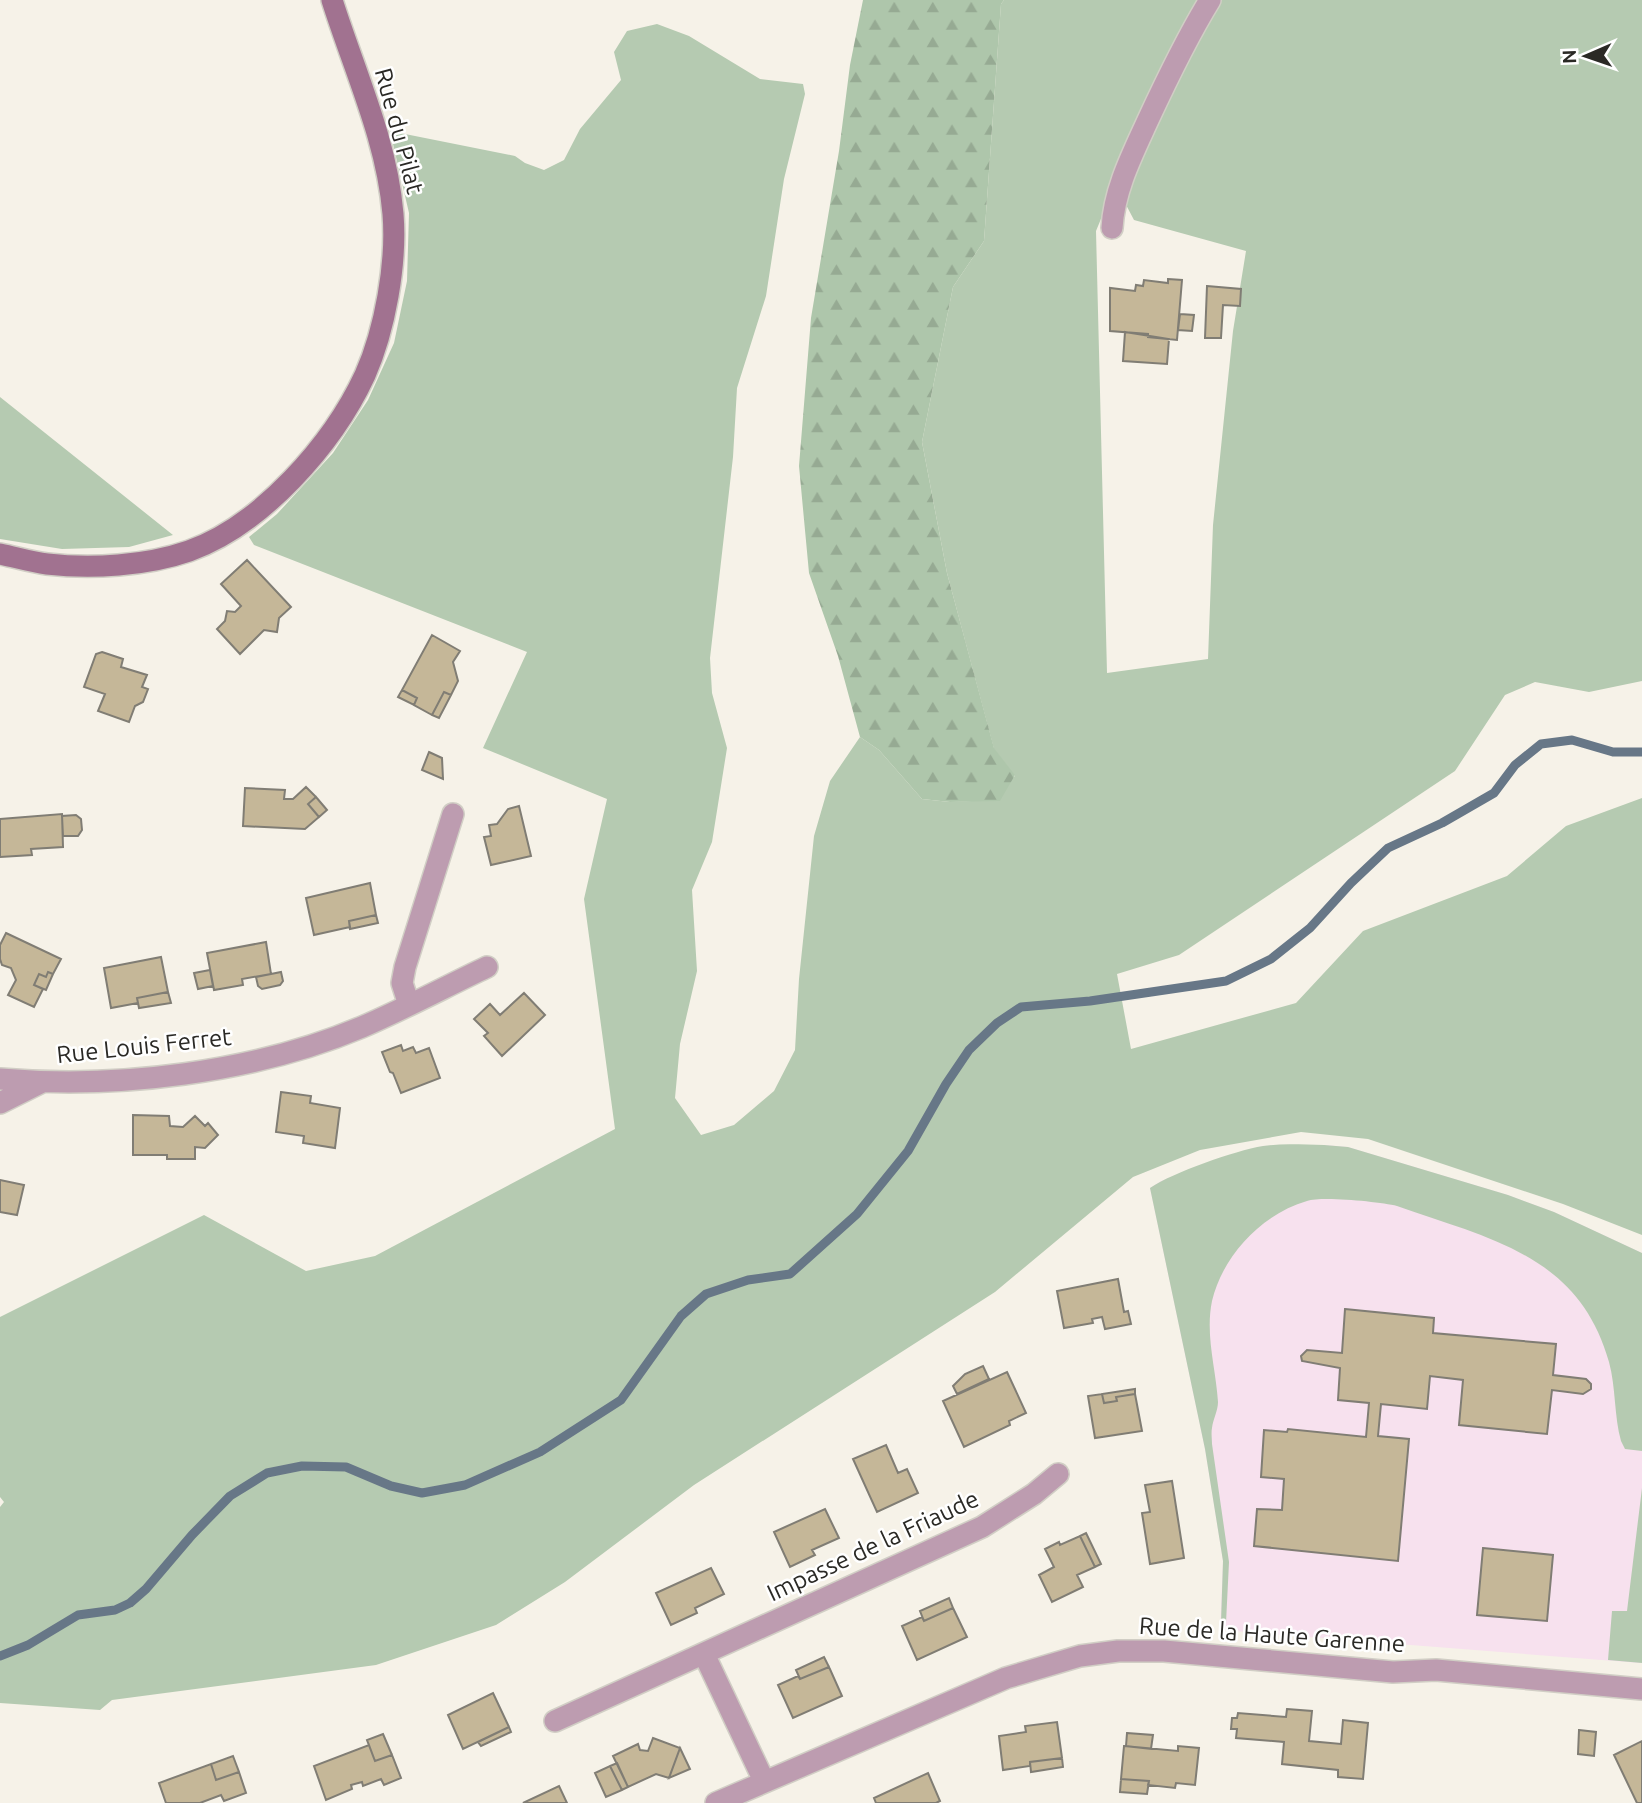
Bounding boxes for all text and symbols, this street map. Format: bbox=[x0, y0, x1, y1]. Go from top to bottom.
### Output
north arrow bbox=[1551, 21, 1621, 91]
text: N bbox=[1558, 49, 1580, 64]
street label: Rue du Pilat bbox=[370, 65, 429, 197]
street label: Rue Louis Ferret bbox=[55, 1023, 233, 1068]
street label: Impasse de la Friaude bbox=[763, 1485, 983, 1606]
street label: Rue de la Haute Garenne bbox=[1138, 1612, 1406, 1657]

